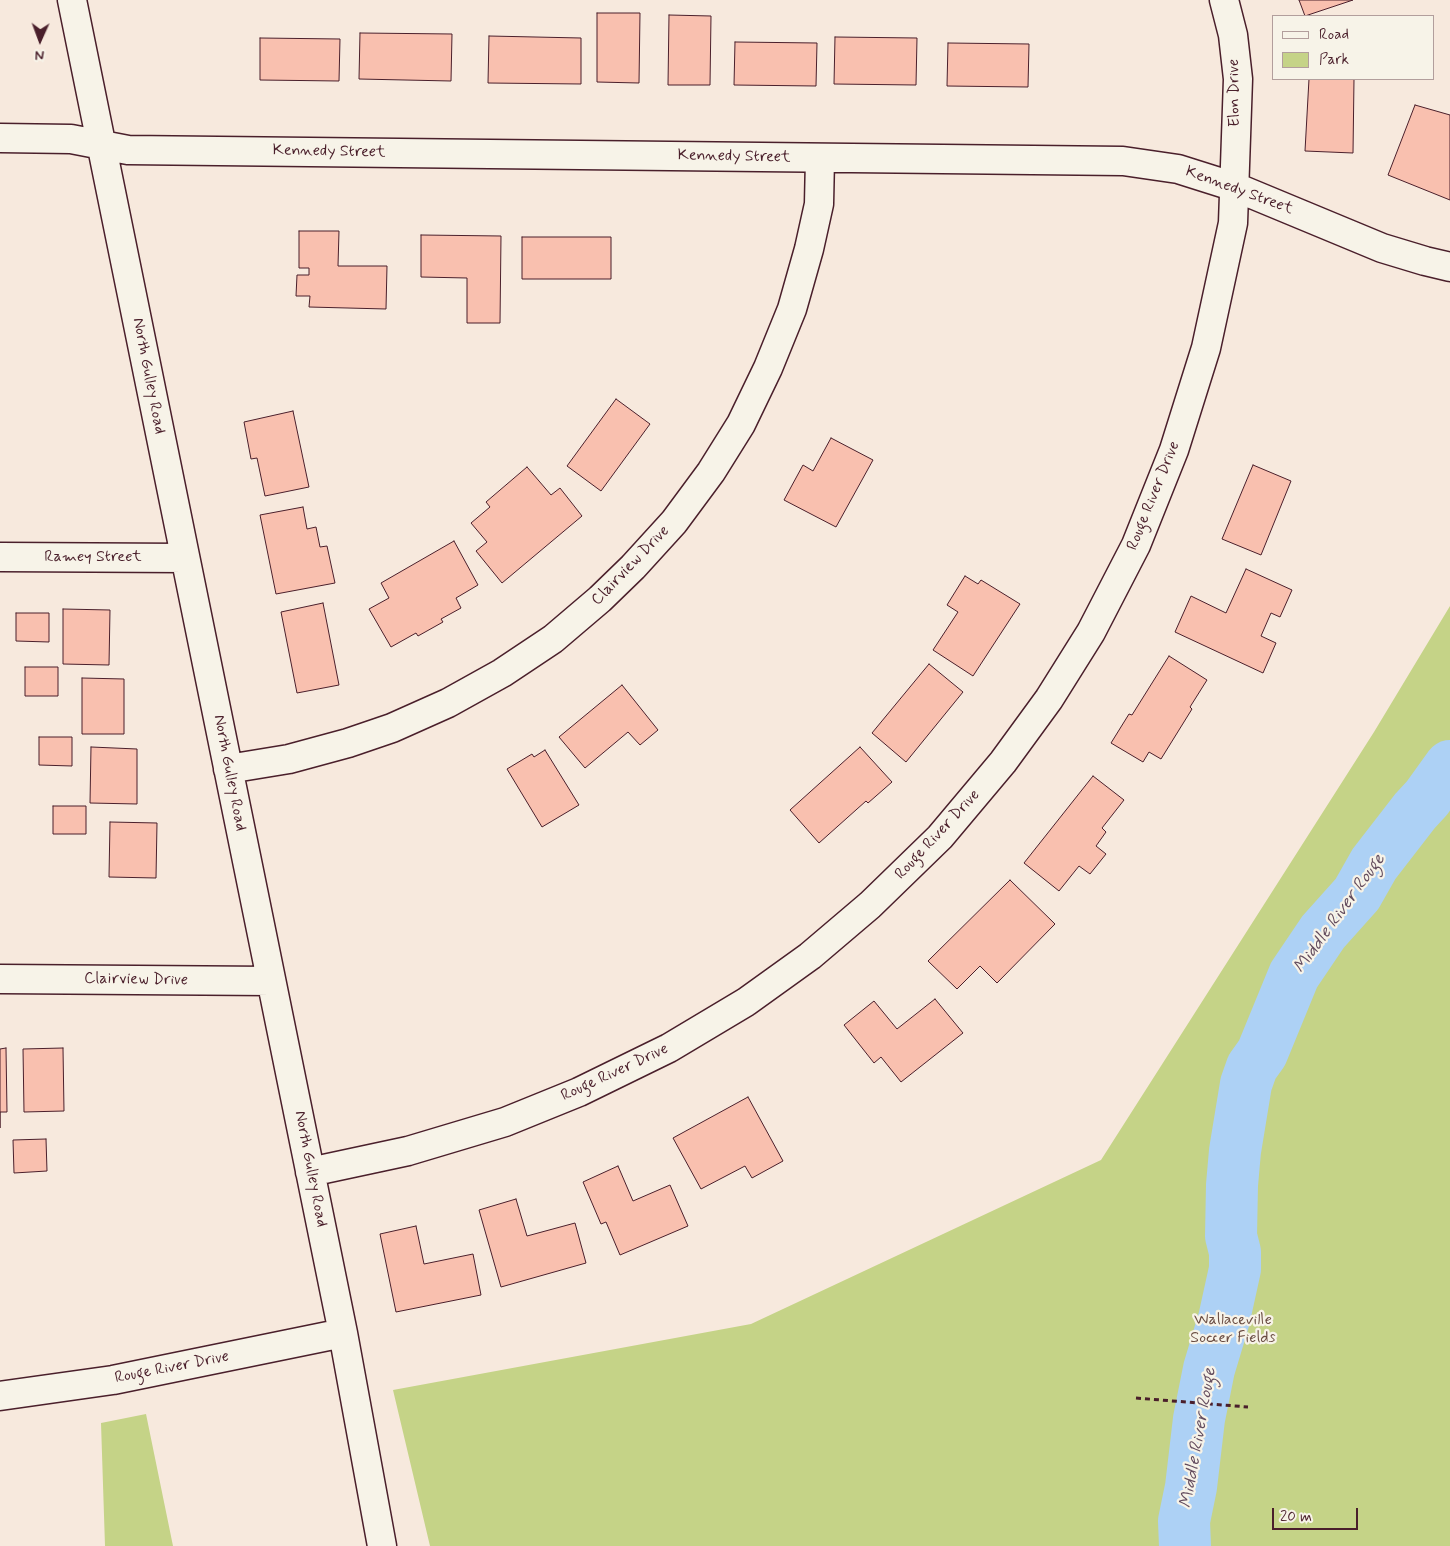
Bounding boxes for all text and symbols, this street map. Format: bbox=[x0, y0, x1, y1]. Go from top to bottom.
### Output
north arrow bbox=[15, 15, 65, 65]
legend bbox=[1272, 15, 1435, 80]
text: Road bbox=[1319, 25, 1349, 45]
text: N bbox=[35, 46, 44, 64]
text: Park bbox=[1319, 50, 1349, 70]
street label: Elon Drive bbox=[1225, 59, 1245, 127]
street label: Kennedy Street bbox=[272, 141, 386, 163]
street label: Kennedy Street bbox=[677, 146, 791, 168]
street label: Kennedy Street bbox=[1183, 163, 1295, 219]
street label: North Gulley Road bbox=[127, 316, 169, 436]
street label: Rouge River Drive bbox=[1123, 439, 1185, 553]
street label: Clairview Drive bbox=[588, 522, 674, 610]
street label: Ramey Street bbox=[44, 548, 142, 568]
street label: North Gulley Road bbox=[208, 713, 250, 833]
street label: Rouge River Drive bbox=[891, 786, 985, 884]
water label: Middle River Rouge bbox=[1289, 850, 1391, 978]
street label: Clairview Drive bbox=[84, 969, 188, 991]
street label: Rouge River Drive bbox=[558, 1040, 672, 1106]
street label: North Gulley Road bbox=[289, 1109, 331, 1229]
park label: Wallaceville Soccer Fields bbox=[1190, 1311, 1276, 1349]
street label: Rouge River Drive bbox=[113, 1348, 231, 1388]
water label: Middle River Rouge bbox=[1176, 1366, 1222, 1510]
scale bar bbox=[1275, 1498, 1361, 1530]
text: 20 m bbox=[1280, 1507, 1312, 1527]

